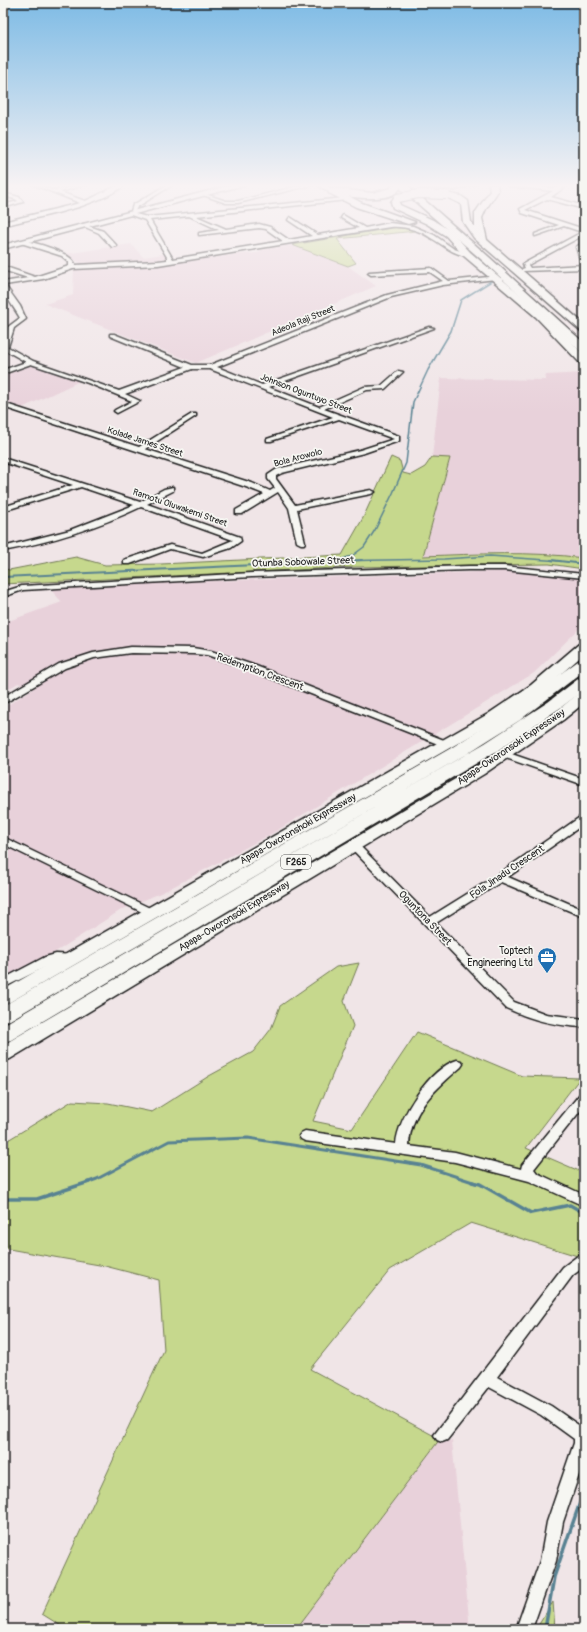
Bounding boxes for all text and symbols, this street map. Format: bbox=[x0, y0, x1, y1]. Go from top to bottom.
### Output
street label: Adeola Raji Street bbox=[270, 303, 337, 339]
street label: Johnson Oguntuyo Street bbox=[259, 371, 354, 417]
street label: Kolade James Street bbox=[106, 425, 185, 460]
street label: Bola Arowolo bbox=[273, 446, 324, 470]
street label: Ramotu Oluwakemi Street bbox=[131, 487, 229, 529]
street label: Otunba Sobowale Street bbox=[252, 554, 355, 570]
street label: Redemption Crescent bbox=[215, 651, 306, 694]
street label: Apapa-Oworonsoki Expressway bbox=[455, 706, 568, 788]
street label: Apapa-Oworonshoki Expressway bbox=[238, 790, 359, 867]
street label: Fola Jinadu Crescent bbox=[467, 842, 547, 901]
road number: F265 bbox=[281, 855, 311, 869]
street label: Apapa-Oworonsoki Expressway bbox=[176, 878, 292, 954]
street label: Oguntona Street bbox=[396, 888, 455, 948]
place label: Toptech Engineering Ltd bbox=[467, 945, 533, 969]
office icon: Toptech Engineering Ltd bbox=[536, 946, 558, 974]

